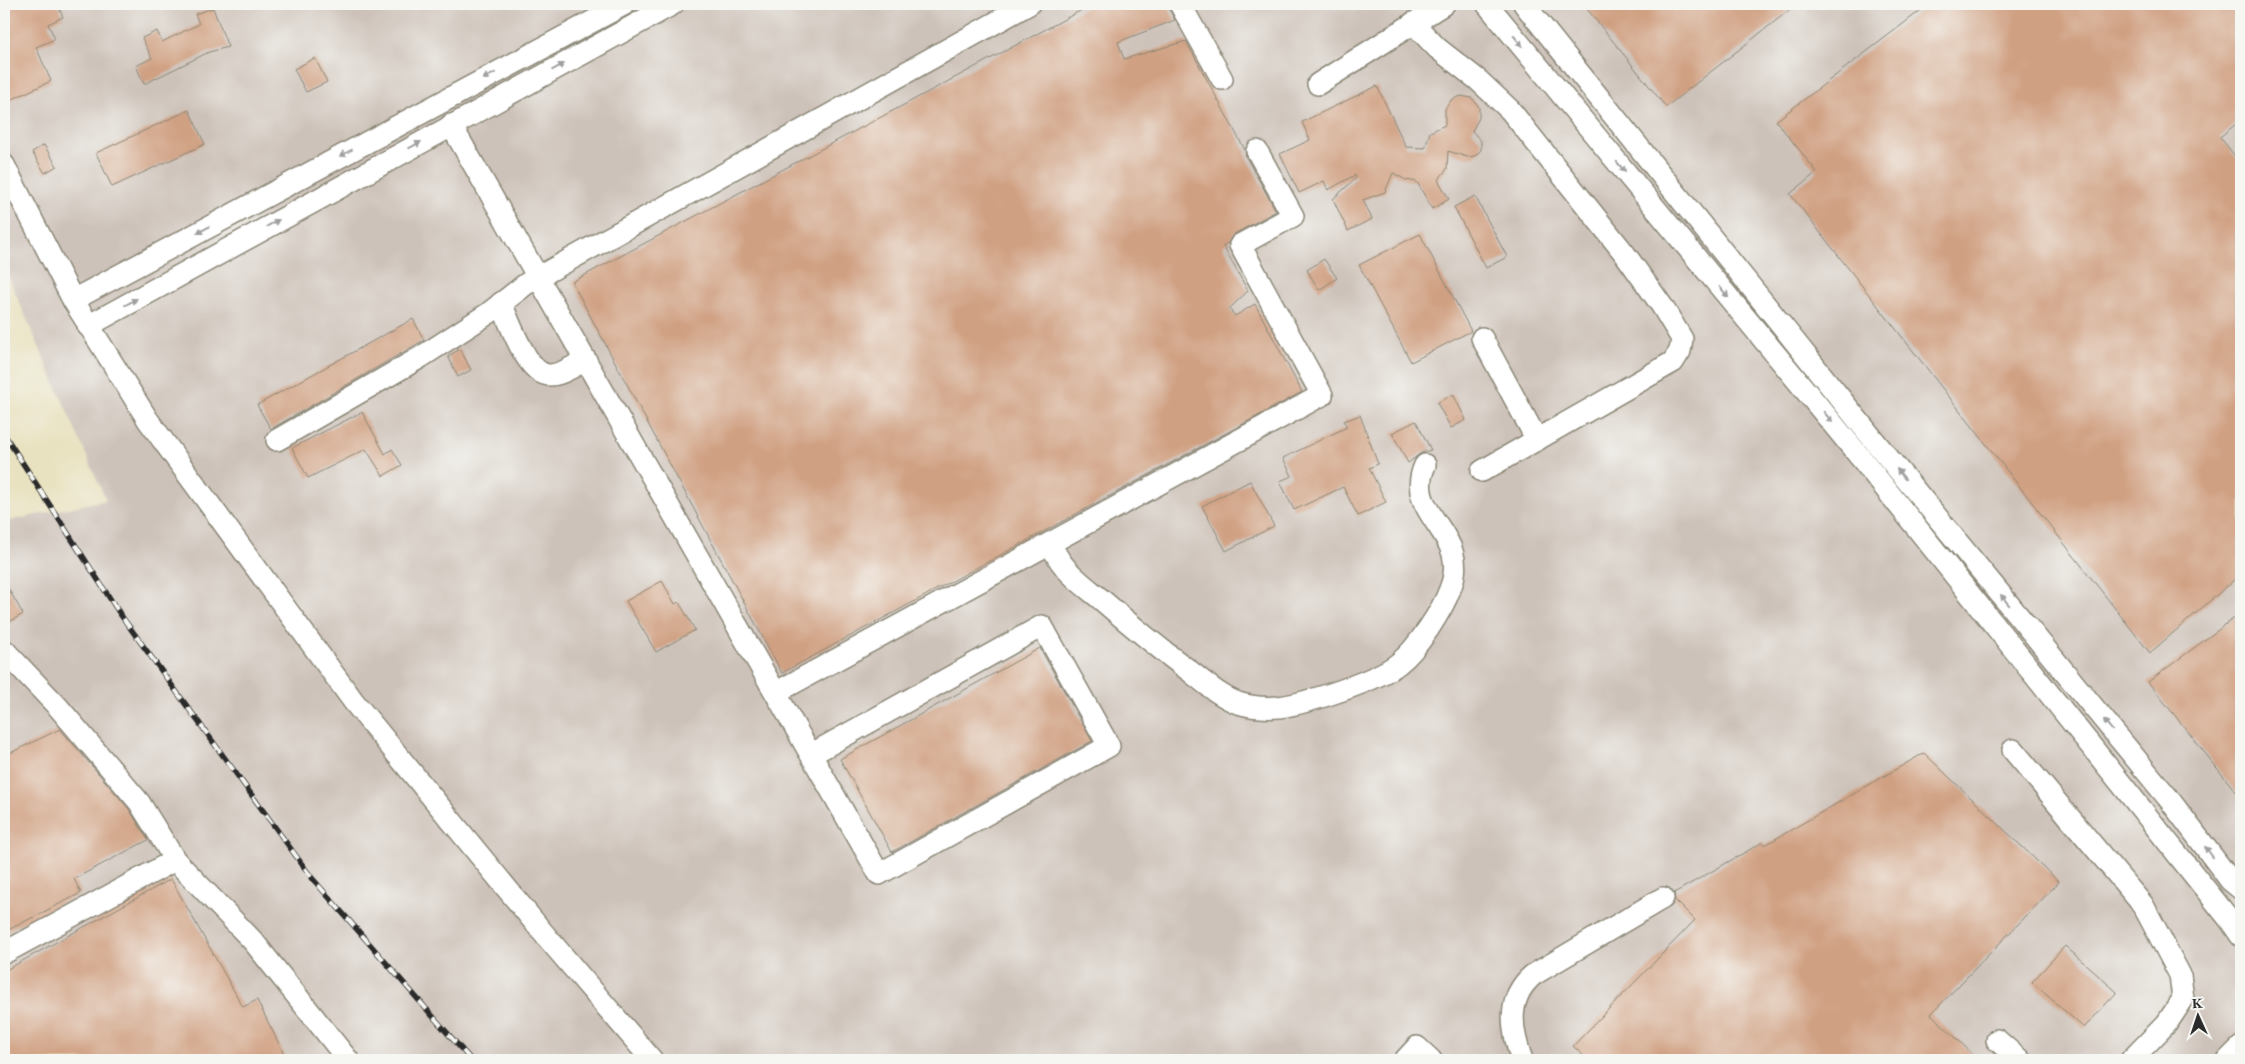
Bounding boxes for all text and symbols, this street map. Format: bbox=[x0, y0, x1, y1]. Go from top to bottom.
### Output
one-way arrow bbox=[1512, 35, 1523, 48]
one-way arrow bbox=[551, 62, 565, 71]
one-way arrow bbox=[482, 72, 497, 80]
one-way arrow bbox=[408, 141, 423, 149]
one-way arrow bbox=[339, 149, 353, 157]
one-way arrow bbox=[1615, 160, 1627, 172]
one-way arrow bbox=[266, 219, 280, 228]
one-way arrow bbox=[196, 225, 209, 234]
one-way arrow bbox=[1719, 285, 1730, 298]
one-way arrow bbox=[124, 298, 138, 306]
one-way arrow bbox=[1822, 411, 1833, 424]
one-way arrow bbox=[1896, 468, 1907, 481]
one-way arrow bbox=[1999, 593, 2010, 606]
one-way arrow bbox=[2102, 719, 2113, 732]
one-way arrow bbox=[2204, 845, 2214, 859]
north arrow bbox=[2172, 992, 2222, 1042]
text: K bbox=[2192, 994, 2203, 1012]

